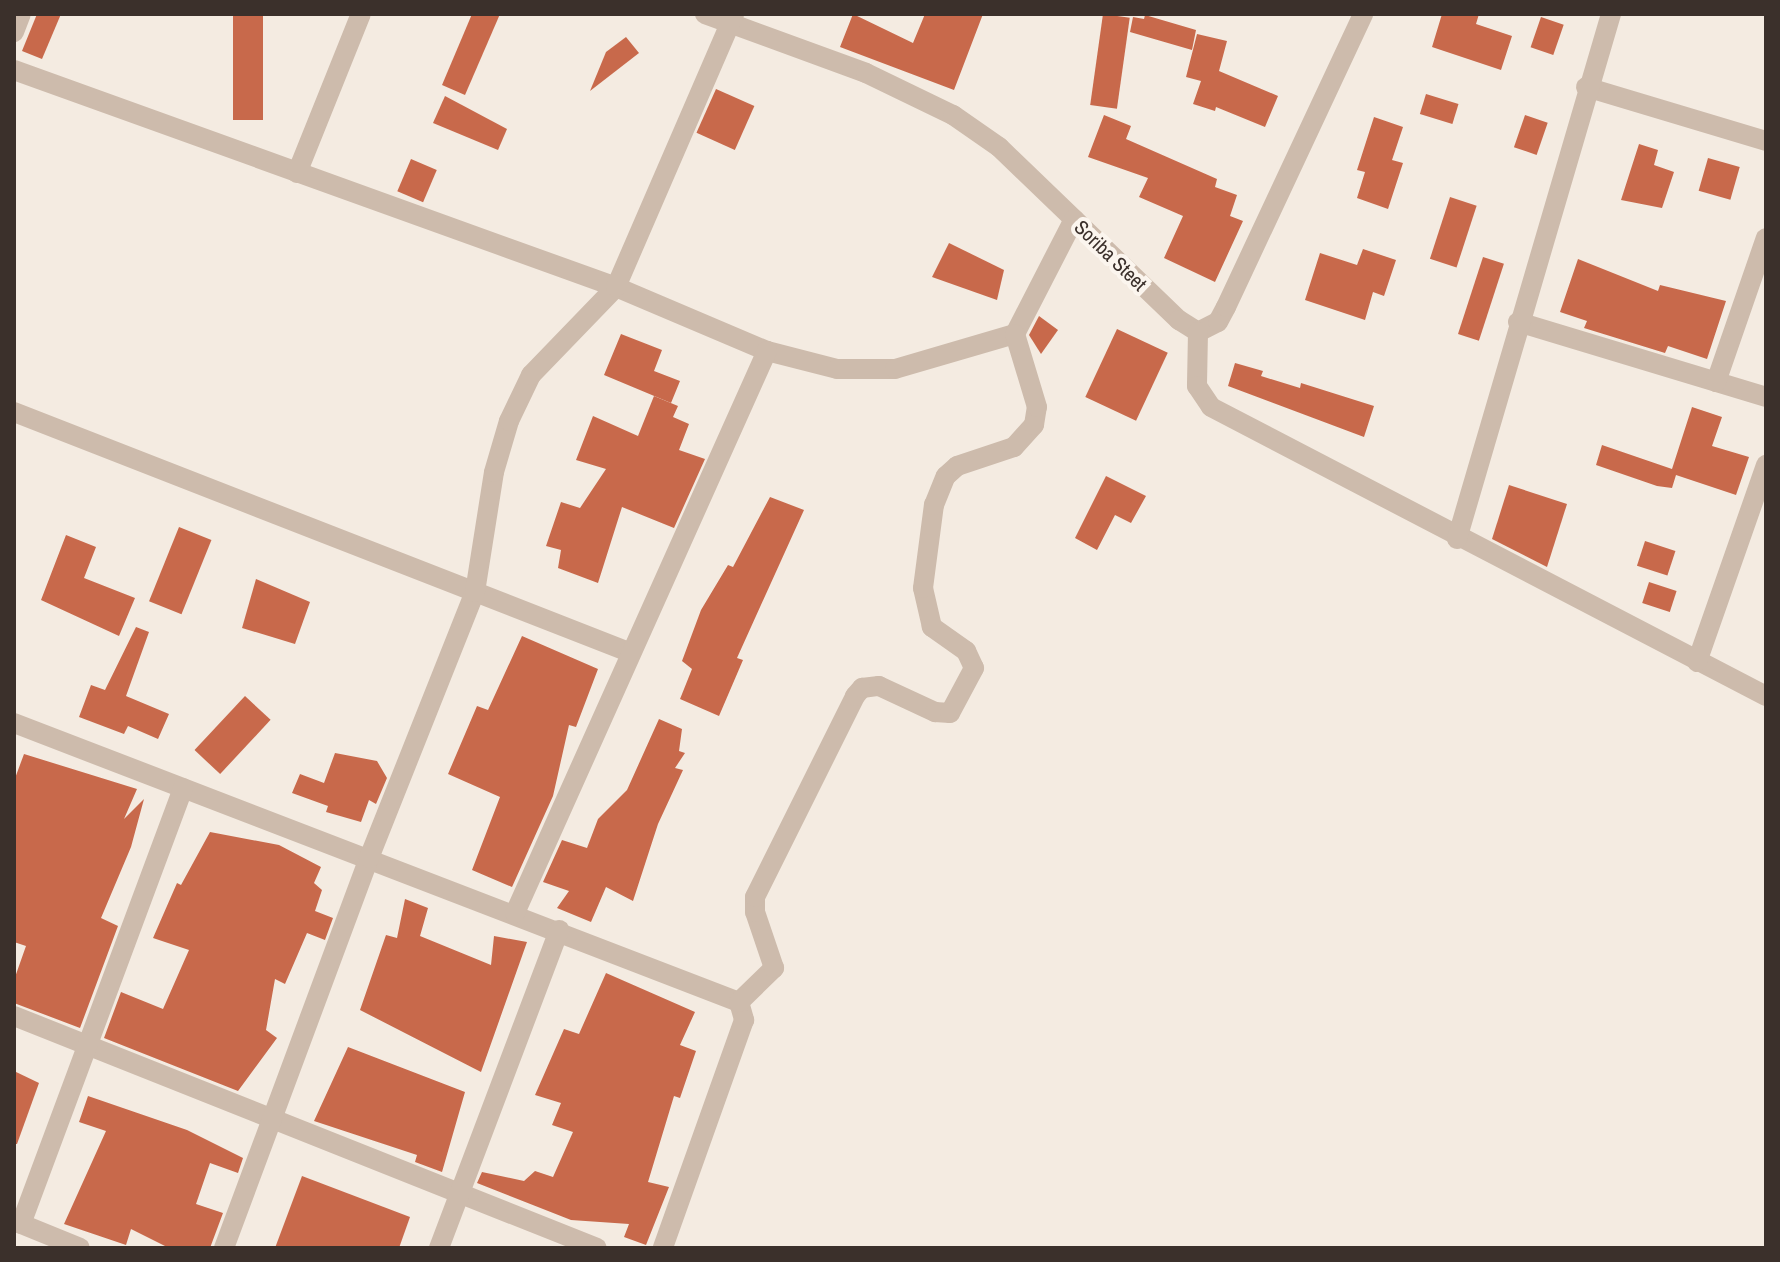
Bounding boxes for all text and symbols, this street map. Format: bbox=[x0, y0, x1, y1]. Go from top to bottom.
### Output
street label: Soriba Steet bbox=[1070, 215, 1152, 295]

